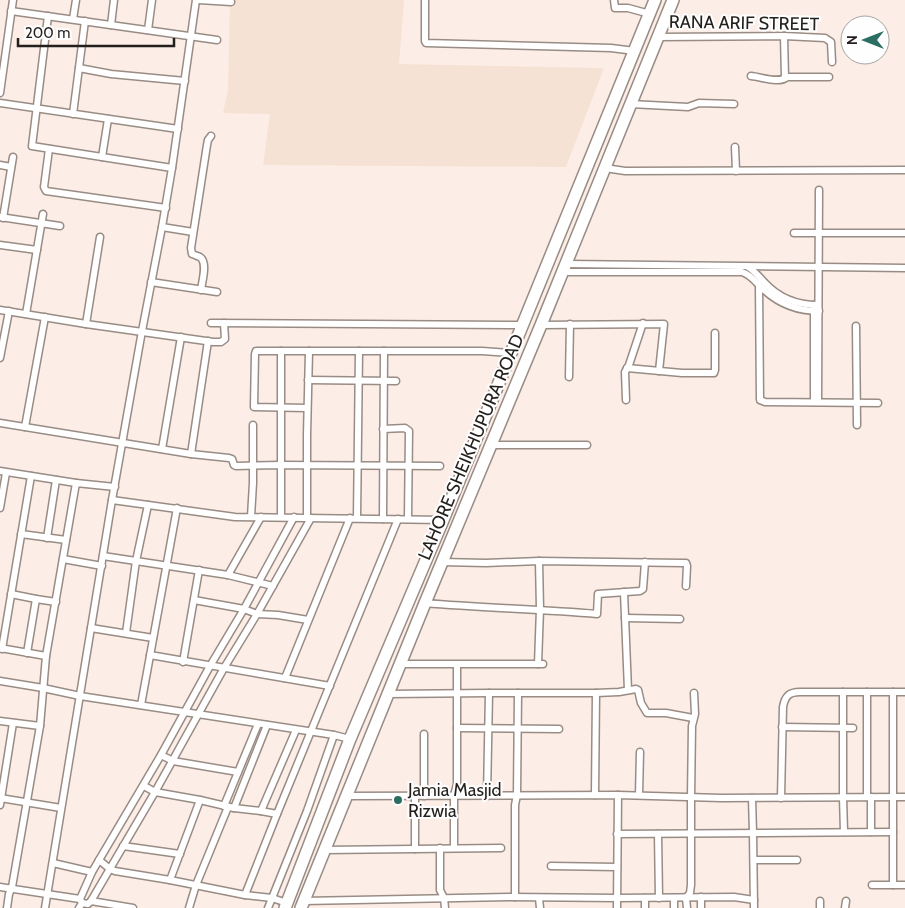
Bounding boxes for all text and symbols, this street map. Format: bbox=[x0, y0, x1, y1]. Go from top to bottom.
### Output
street label: RANA ARIF STREET bbox=[669, 11, 820, 35]
scale bar bbox=[18, 15, 174, 47]
north arrow bbox=[840, 15, 890, 65]
text: 200 m bbox=[25, 24, 70, 42]
text: N bbox=[843, 35, 861, 45]
street label: LAHORE SHEIKHUPURA ROAD bbox=[413, 331, 529, 563]
place label: Jamia Masjid Rizwia bbox=[407, 779, 502, 822]
marker: Jamia Masjid Rizwia bbox=[392, 794, 404, 806]

